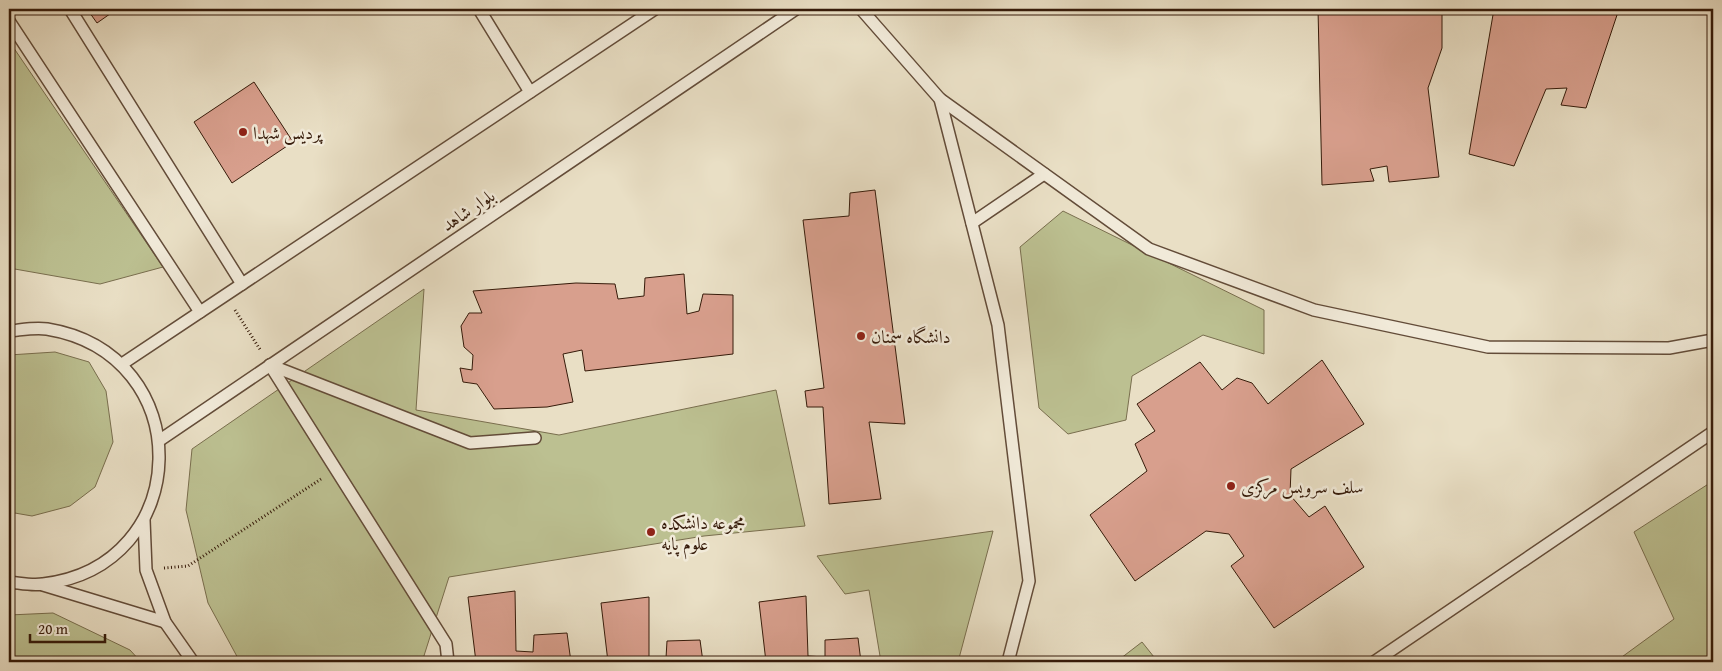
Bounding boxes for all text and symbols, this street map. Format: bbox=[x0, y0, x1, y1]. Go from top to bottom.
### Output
place label: پردیس شهدا bbox=[253, 119, 324, 146]
marker: پردیس شهدا bbox=[237, 126, 249, 138]
street label: بلوار شاهد bbox=[436, 182, 500, 238]
place label: دانشگاه سمنان bbox=[871, 323, 951, 350]
marker: دانشگاه سمنان bbox=[855, 330, 867, 342]
place label: سلف سرویس مرکزی bbox=[1241, 473, 1364, 500]
marker: سلف سرویس مرکزی bbox=[1225, 480, 1237, 492]
place label: مجموعه دانشکده علوم پایه bbox=[661, 509, 745, 560]
marker: مجموعه دانشکده علوم پایه bbox=[645, 526, 657, 538]
scale bar bbox=[30, 611, 105, 643]
text: 20 m bbox=[38, 618, 69, 639]

